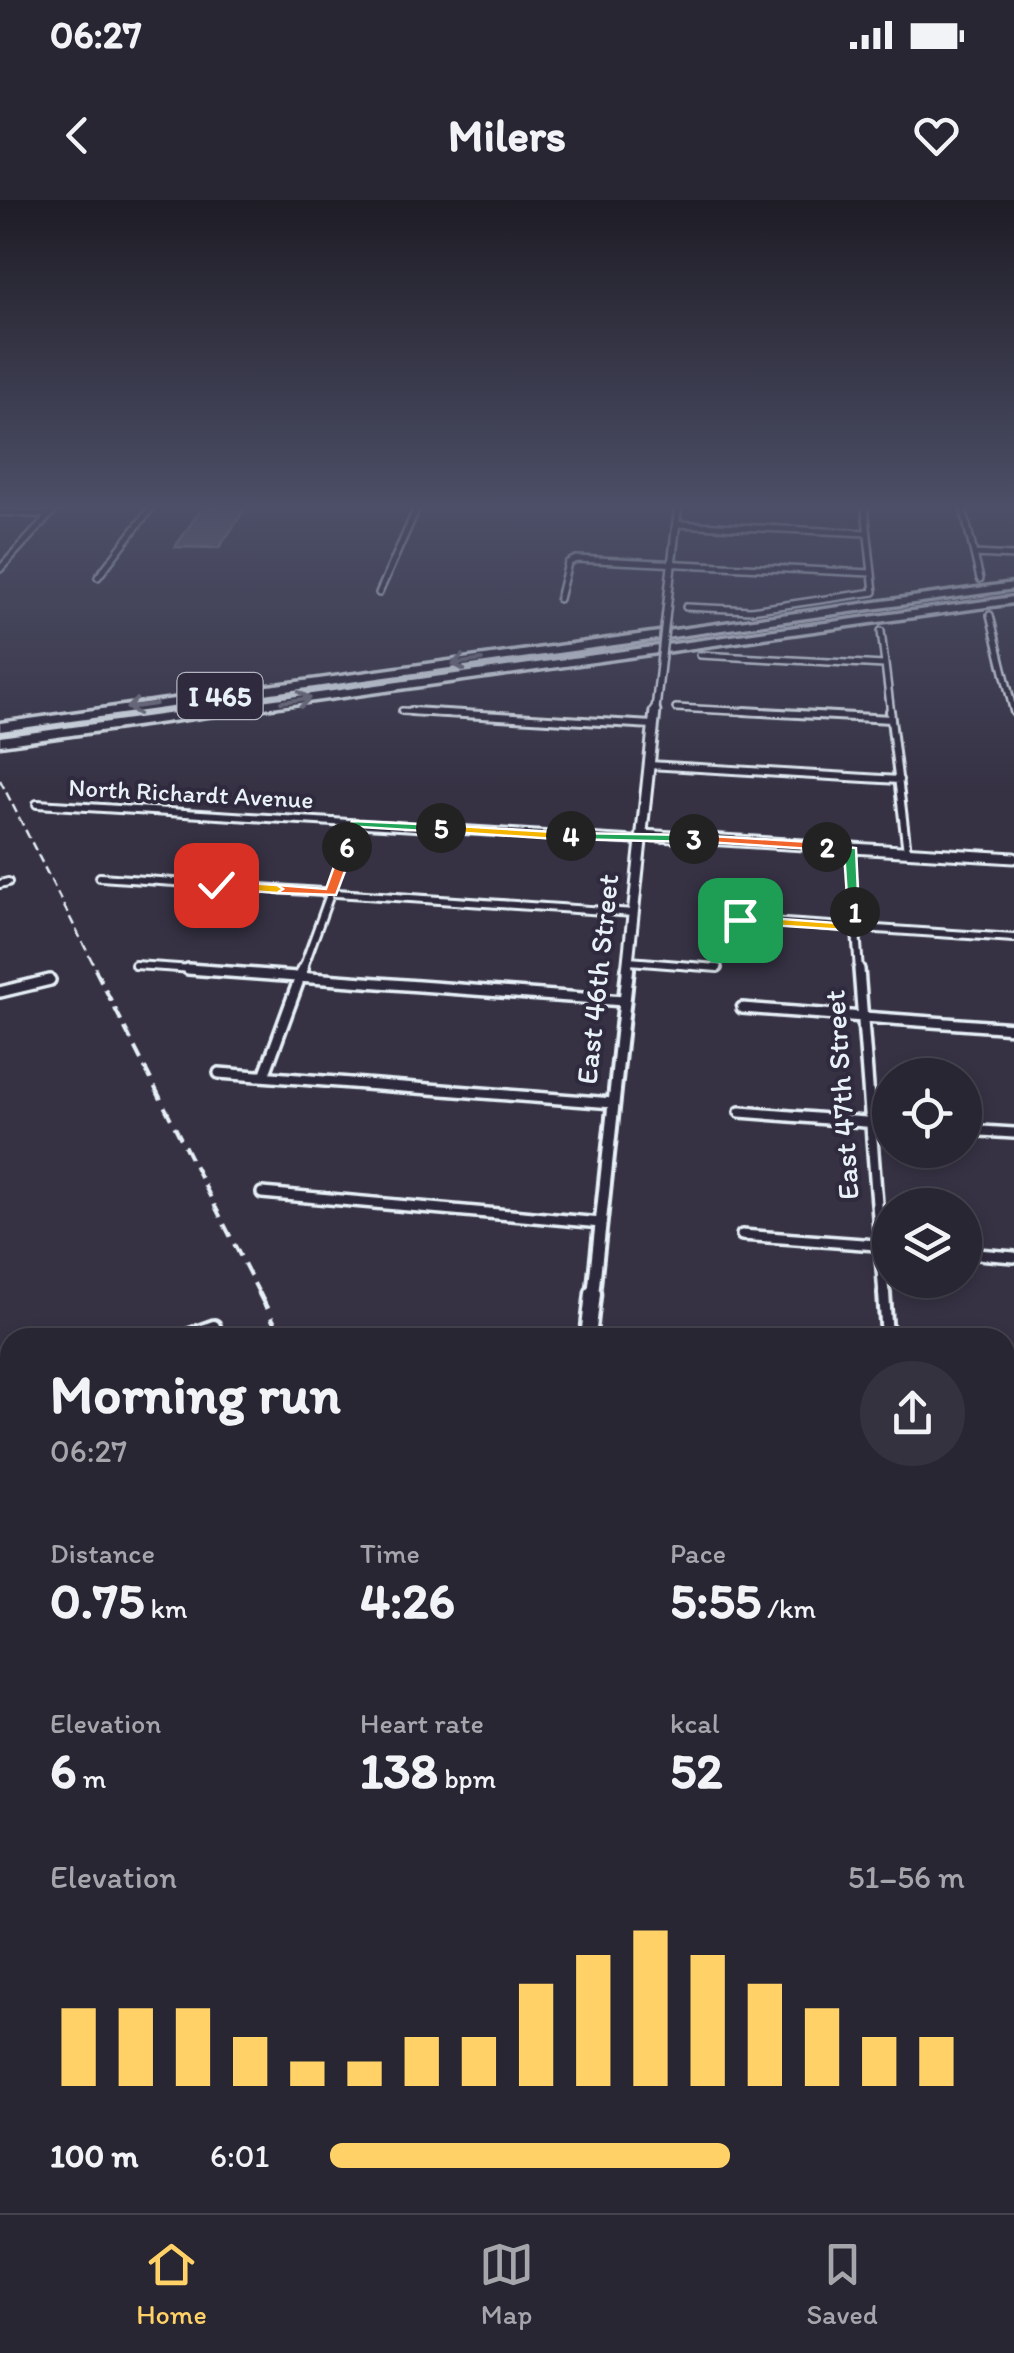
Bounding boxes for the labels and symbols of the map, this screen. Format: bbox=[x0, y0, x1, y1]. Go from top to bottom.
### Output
one-way arrow bbox=[451, 653, 483, 671]
road number: I 465 bbox=[178, 673, 262, 719]
one-way arrow bbox=[280, 690, 312, 708]
one-way arrow bbox=[126, 698, 158, 716]
street label: North Richardt Avenue bbox=[68, 772, 314, 814]
pin: 5 bbox=[416, 803, 466, 853]
pin: 4 bbox=[546, 811, 596, 861]
pin: 3 bbox=[669, 814, 719, 864]
pin: 6 bbox=[322, 822, 372, 872]
pin: 2 bbox=[802, 822, 852, 872]
pin bbox=[174, 843, 259, 928]
street label: East 46th Street bbox=[568, 872, 626, 1086]
pin bbox=[698, 878, 783, 963]
pin: 1 bbox=[830, 887, 880, 937]
street label: East 47th Street bbox=[815, 989, 867, 1201]

